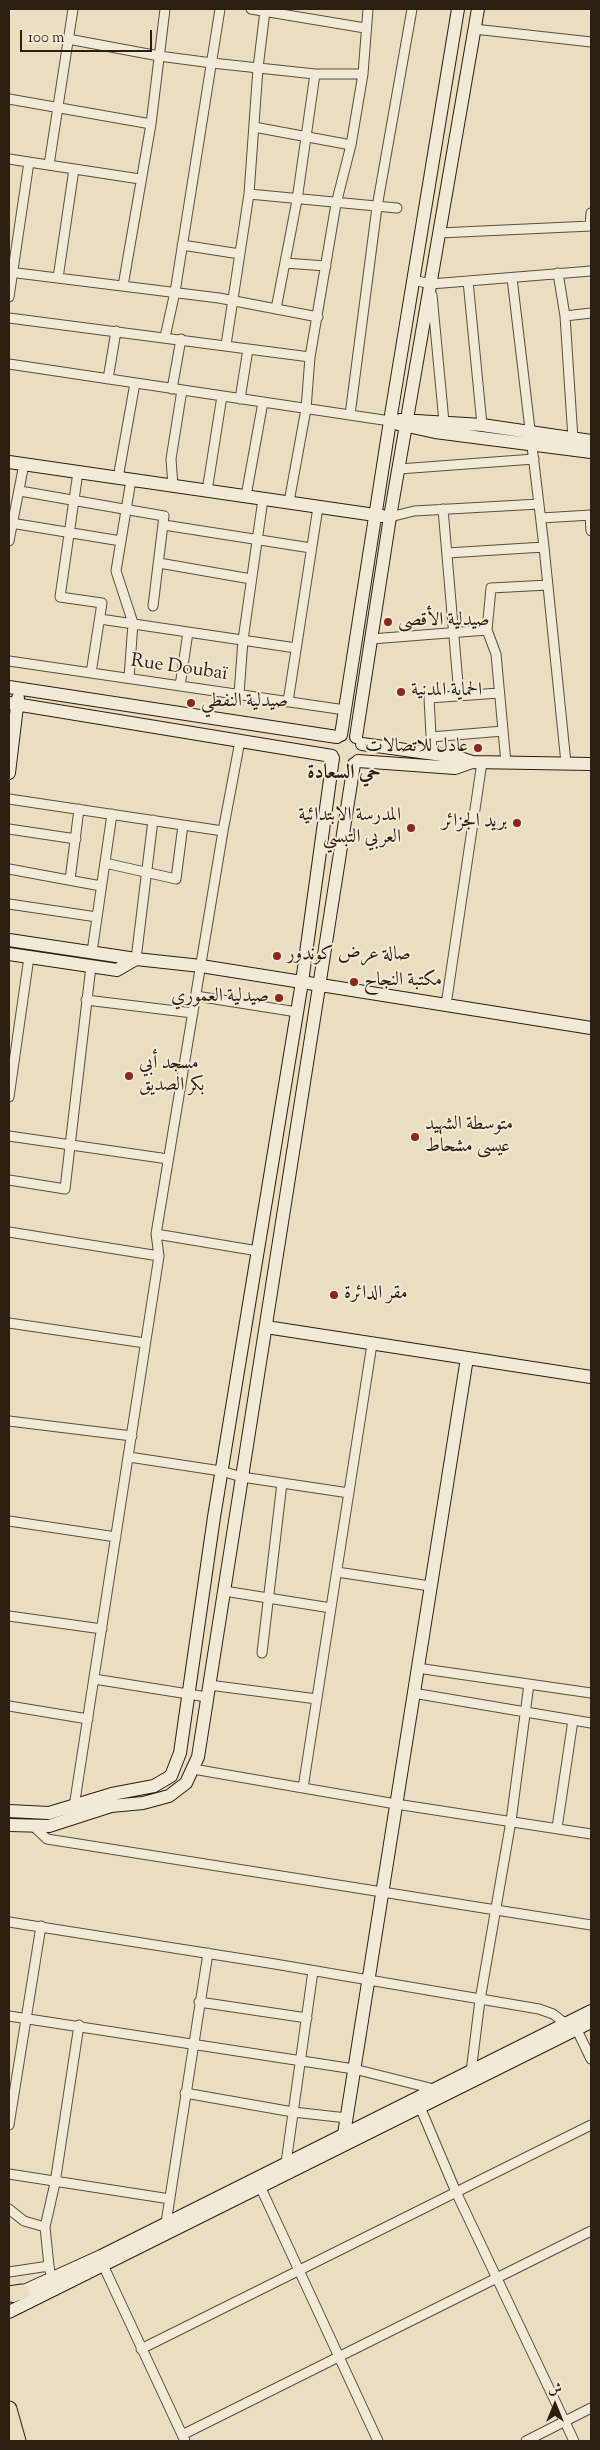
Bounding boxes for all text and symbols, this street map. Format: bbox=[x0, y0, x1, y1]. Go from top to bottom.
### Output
scale bar bbox=[22, 20, 155, 52]
text: 100 m bbox=[28, 28, 64, 49]
place label: صيدلية الأقصى bbox=[398, 611, 490, 633]
marker: صيدلية الأقصى bbox=[382, 616, 394, 628]
street label: Rue Doubaï bbox=[129, 651, 229, 687]
place label: الحماية المدنية bbox=[411, 681, 482, 703]
marker: الحماية المدنية bbox=[395, 686, 407, 698]
place label: صيدلية النفطي bbox=[201, 692, 288, 714]
marker: صيدلية النفطي bbox=[185, 697, 197, 709]
place label: عادل للاتصالات bbox=[365, 737, 468, 759]
marker: عادل للاتصالات bbox=[472, 742, 484, 754]
district label: حي السعادة bbox=[307, 763, 381, 787]
place label: المدرسة الابتدائية العربي التبسي bbox=[298, 806, 401, 850]
place label: بريد الجزائر bbox=[442, 812, 507, 834]
marker: بريد الجزائر bbox=[511, 817, 523, 829]
marker: المدرسة الابتدائية العربي التبسي bbox=[405, 822, 417, 834]
place label: صالة عرض كوندور bbox=[287, 945, 411, 967]
marker: صالة عرض كوندور bbox=[271, 950, 283, 962]
place label: مكتبة النجاح bbox=[364, 971, 442, 993]
marker: مكتبة النجاح bbox=[348, 976, 360, 988]
place label: صيدلية العموري bbox=[171, 987, 269, 1009]
marker: صيدلية العموري bbox=[273, 992, 285, 1004]
place label: مسجد أبي بكر الصديق bbox=[139, 1054, 204, 1098]
marker: مسجد أبي بكر الصديق bbox=[123, 1070, 135, 1082]
place label: متوسطة الشهيد عيسى مشحاط bbox=[425, 1115, 513, 1159]
marker: متوسطة الشهيد عيسى مشحاط bbox=[409, 1131, 421, 1143]
place label: مقر الدائرة bbox=[344, 1284, 408, 1306]
marker: مقر الدائرة bbox=[328, 1289, 340, 1301]
north arrow bbox=[530, 2380, 580, 2430]
text: ش bbox=[548, 2380, 562, 2400]

